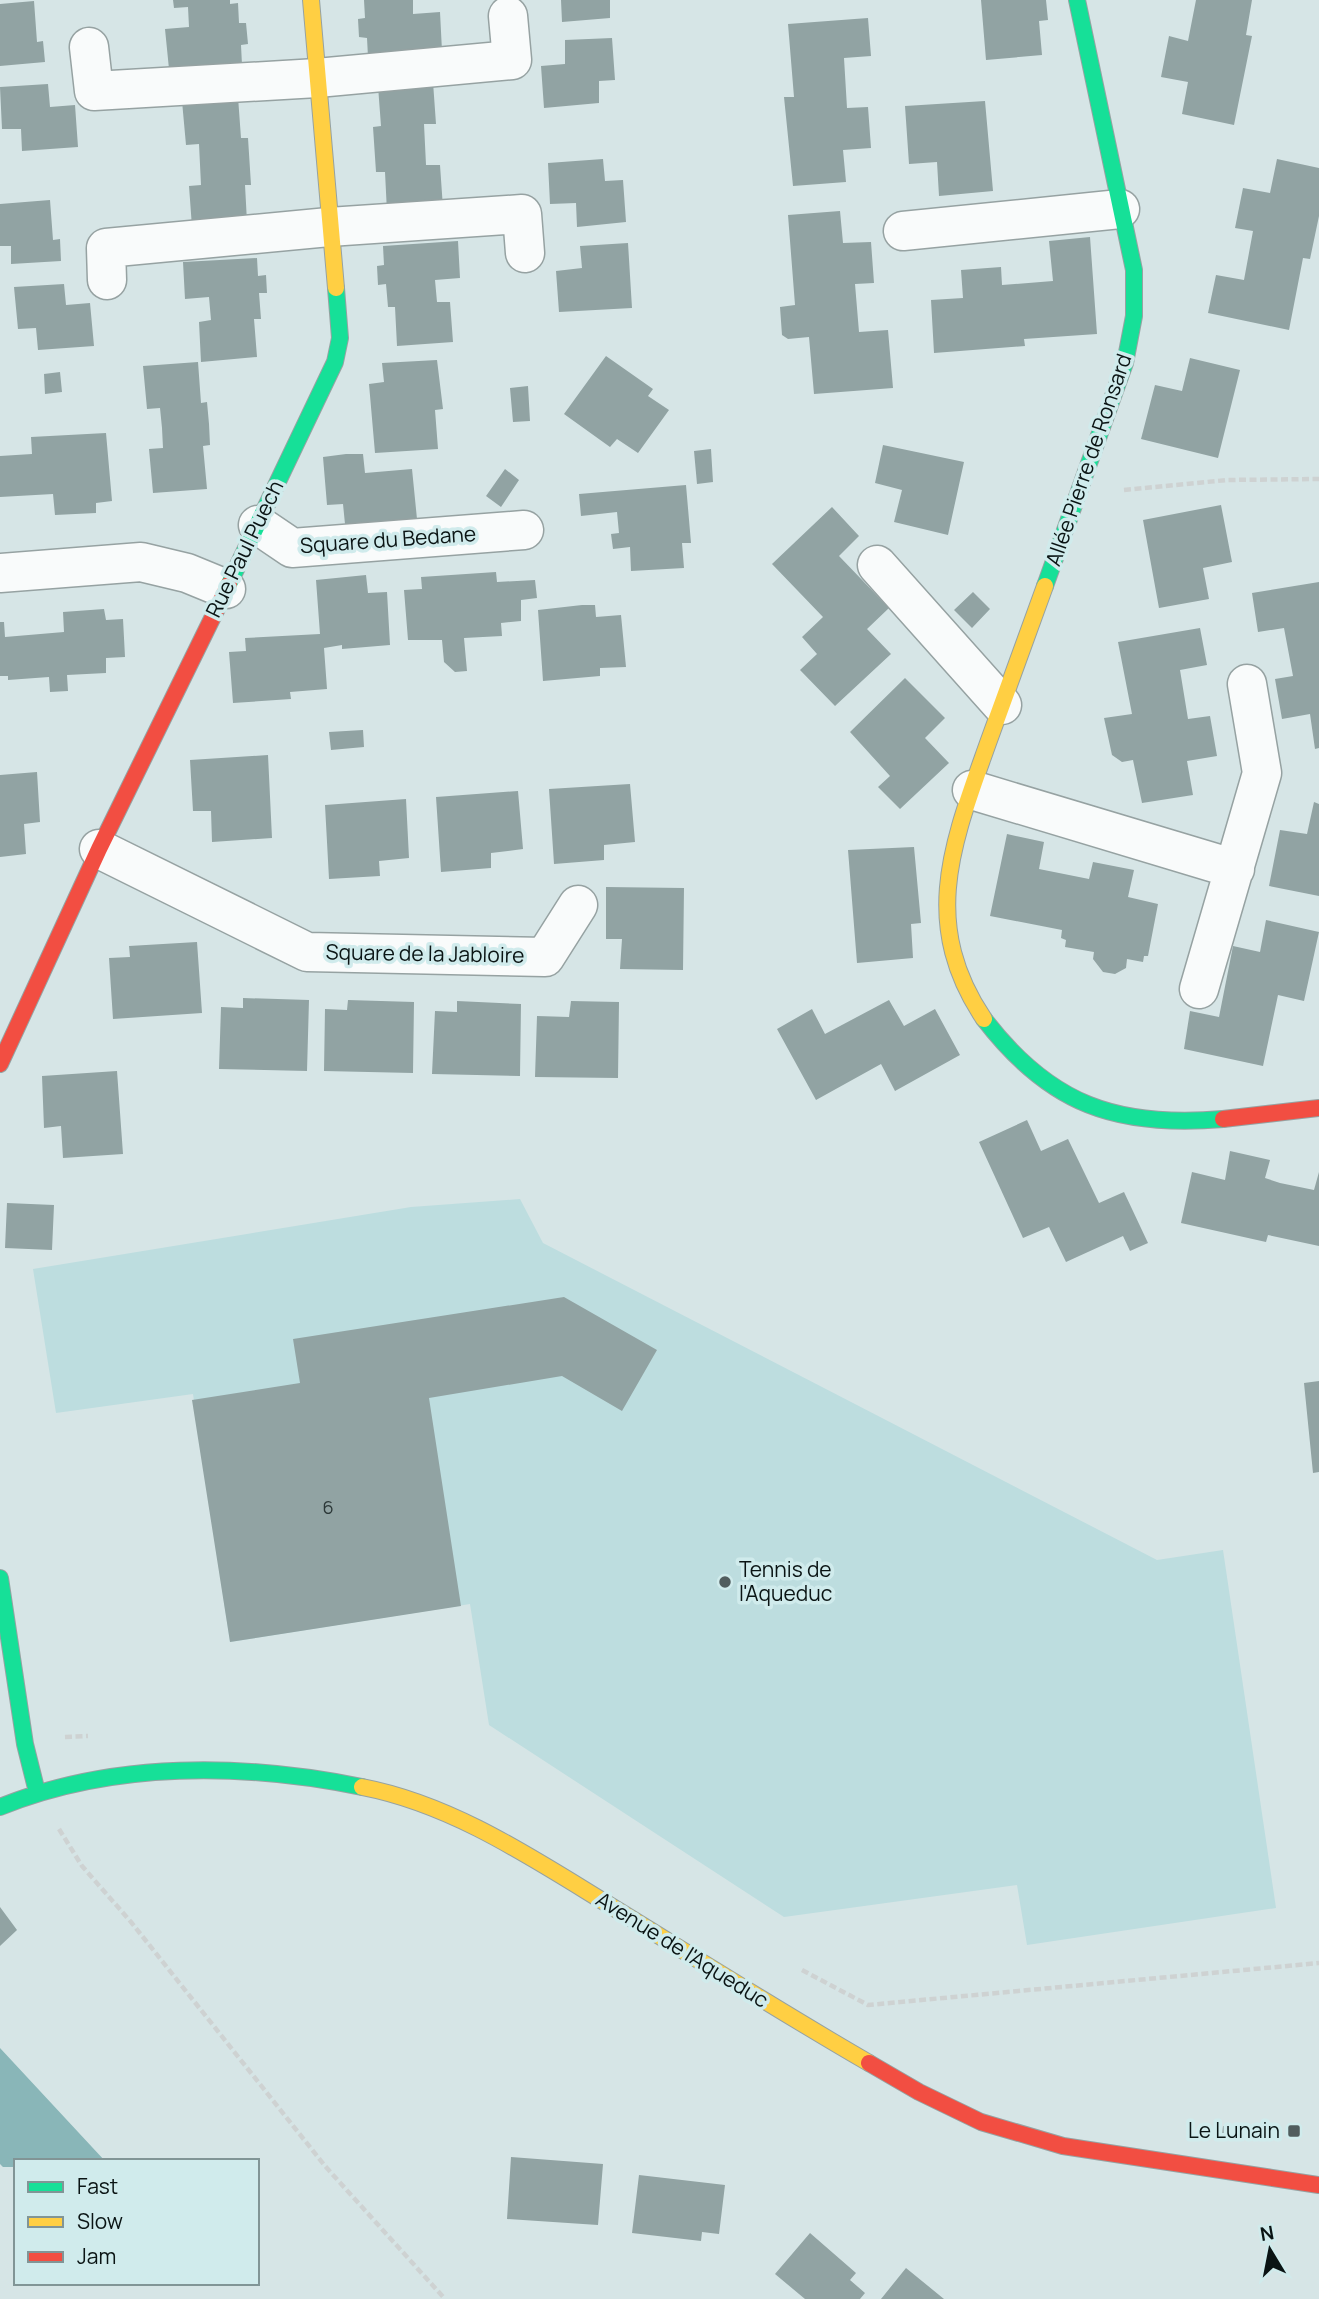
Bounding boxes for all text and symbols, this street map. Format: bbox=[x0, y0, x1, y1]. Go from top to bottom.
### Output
street label: Allée Pierre de Ronsard bbox=[1039, 350, 1138, 570]
street label: Rue Paul Puech bbox=[199, 475, 289, 622]
street label: Square du Bedane bbox=[299, 519, 477, 559]
street label: Square de la Jabloire bbox=[325, 937, 525, 969]
house number: 6 bbox=[322, 1495, 334, 1519]
place label: Tennis de l'Aqueduc bbox=[739, 1555, 832, 1607]
marker: Tennis de l'Aqueduc bbox=[717, 1574, 733, 1590]
street label: Avenue de l'Aqueduc bbox=[591, 1885, 774, 2014]
place label: Le Lunain bbox=[1188, 2116, 1280, 2144]
marker: Le Lunain bbox=[1286, 2123, 1302, 2139]
legend bbox=[14, 2159, 259, 2285]
text: Fast bbox=[77, 2172, 118, 2200]
text: Slow bbox=[77, 2207, 123, 2235]
north arrow bbox=[1235, 2215, 1305, 2285]
text: N bbox=[1258, 2219, 1276, 2247]
text: Jam bbox=[77, 2242, 116, 2270]

